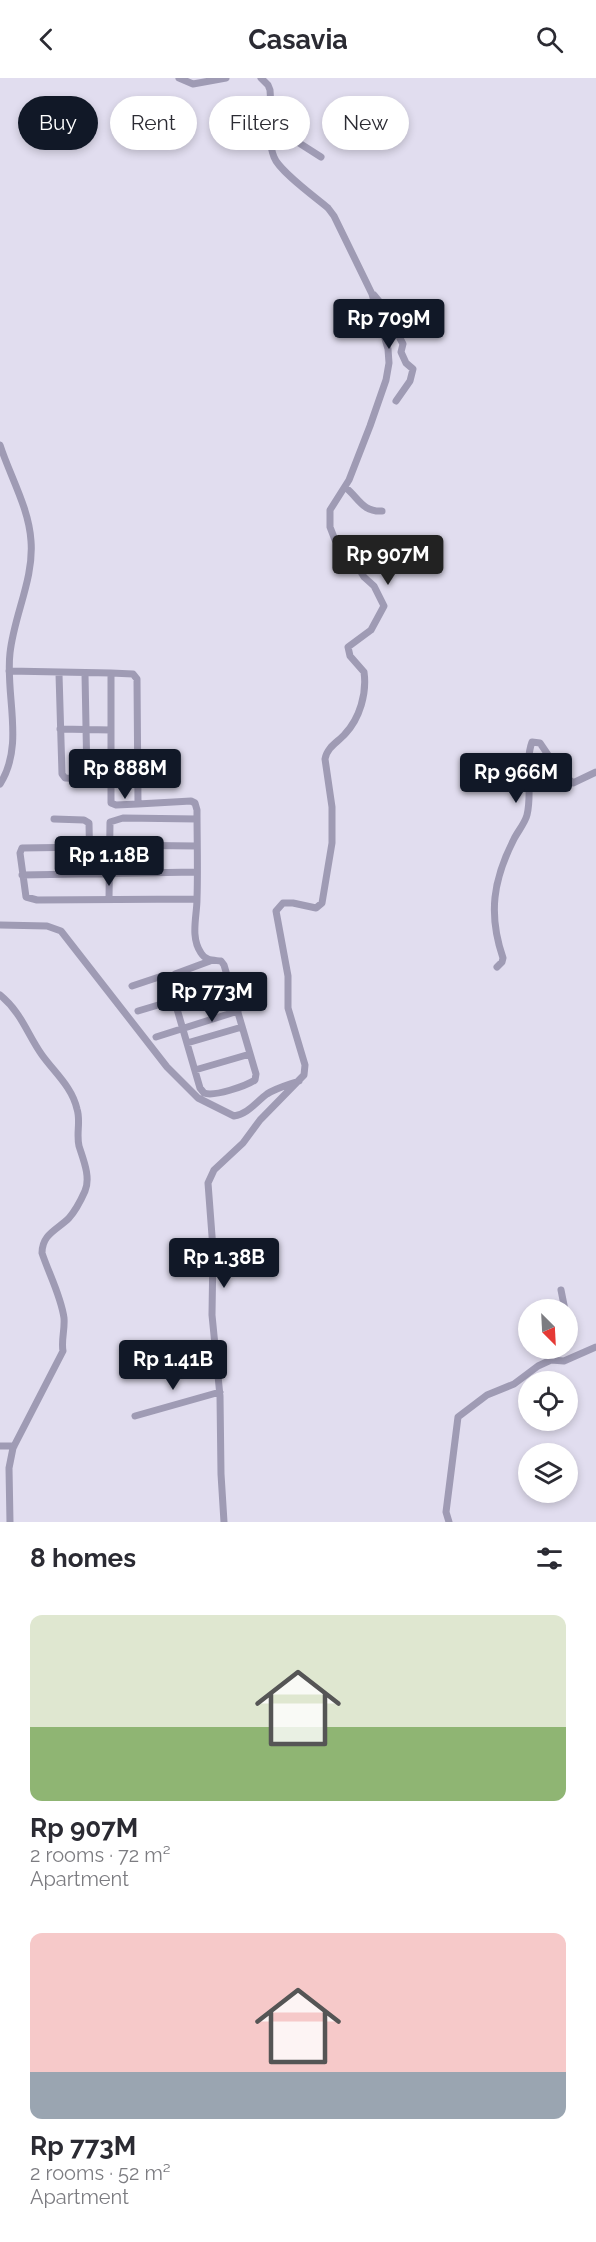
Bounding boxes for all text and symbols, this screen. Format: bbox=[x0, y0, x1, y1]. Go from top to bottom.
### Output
icon: back bbox=[30, 23, 63, 56]
icon: search bbox=[533, 23, 566, 56]
text: Casavia bbox=[248, 24, 348, 55]
chip: Buy bbox=[18, 96, 98, 150]
chip: Rent bbox=[110, 96, 197, 150]
chip: Filters bbox=[209, 96, 310, 150]
chip: New bbox=[322, 96, 409, 150]
pin: Rp 709M bbox=[334, 299, 444, 350]
text: Rp 709M bbox=[347, 306, 431, 330]
pin: Rp 907M bbox=[333, 535, 443, 586]
text: Rp 907M bbox=[346, 542, 430, 566]
pin: Rp 888M bbox=[70, 749, 180, 800]
pin: Rp 966M bbox=[461, 753, 571, 804]
text: Rp 888M bbox=[83, 756, 167, 780]
text: Rp 966M bbox=[474, 760, 558, 784]
pin: Rp 1.18B bbox=[47, 836, 171, 887]
text: Rp 1.18B bbox=[69, 843, 149, 867]
pin: Rp 773M bbox=[157, 972, 267, 1023]
text: Rp 773M bbox=[171, 979, 253, 1003]
pin: Rp 1.38B bbox=[162, 1238, 286, 1289]
text: Rp 1.38B bbox=[183, 1245, 265, 1269]
north arrow bbox=[518, 1299, 578, 1359]
map controls bbox=[518, 1299, 578, 1503]
pin: Rp 1.41B bbox=[111, 1340, 235, 1391]
text: Rp 1.41B bbox=[133, 1347, 213, 1371]
button: locate bbox=[518, 1371, 578, 1431]
button: layers bbox=[518, 1443, 578, 1503]
icon: filters bbox=[533, 1542, 566, 1575]
text: 8 homes bbox=[30, 1543, 136, 1573]
icon: home bbox=[244, 1654, 352, 1762]
text: Rp 907M bbox=[30, 1813, 138, 1843]
text: 2 rooms · 72 m² bbox=[30, 1843, 170, 1867]
text: Apartment bbox=[30, 1867, 129, 1891]
icon: home bbox=[244, 1972, 352, 2080]
text: Rp 773M bbox=[30, 2131, 136, 2161]
text: 2 rooms · 52 m² bbox=[30, 2161, 171, 2185]
text: Apartment bbox=[30, 2185, 129, 2209]

